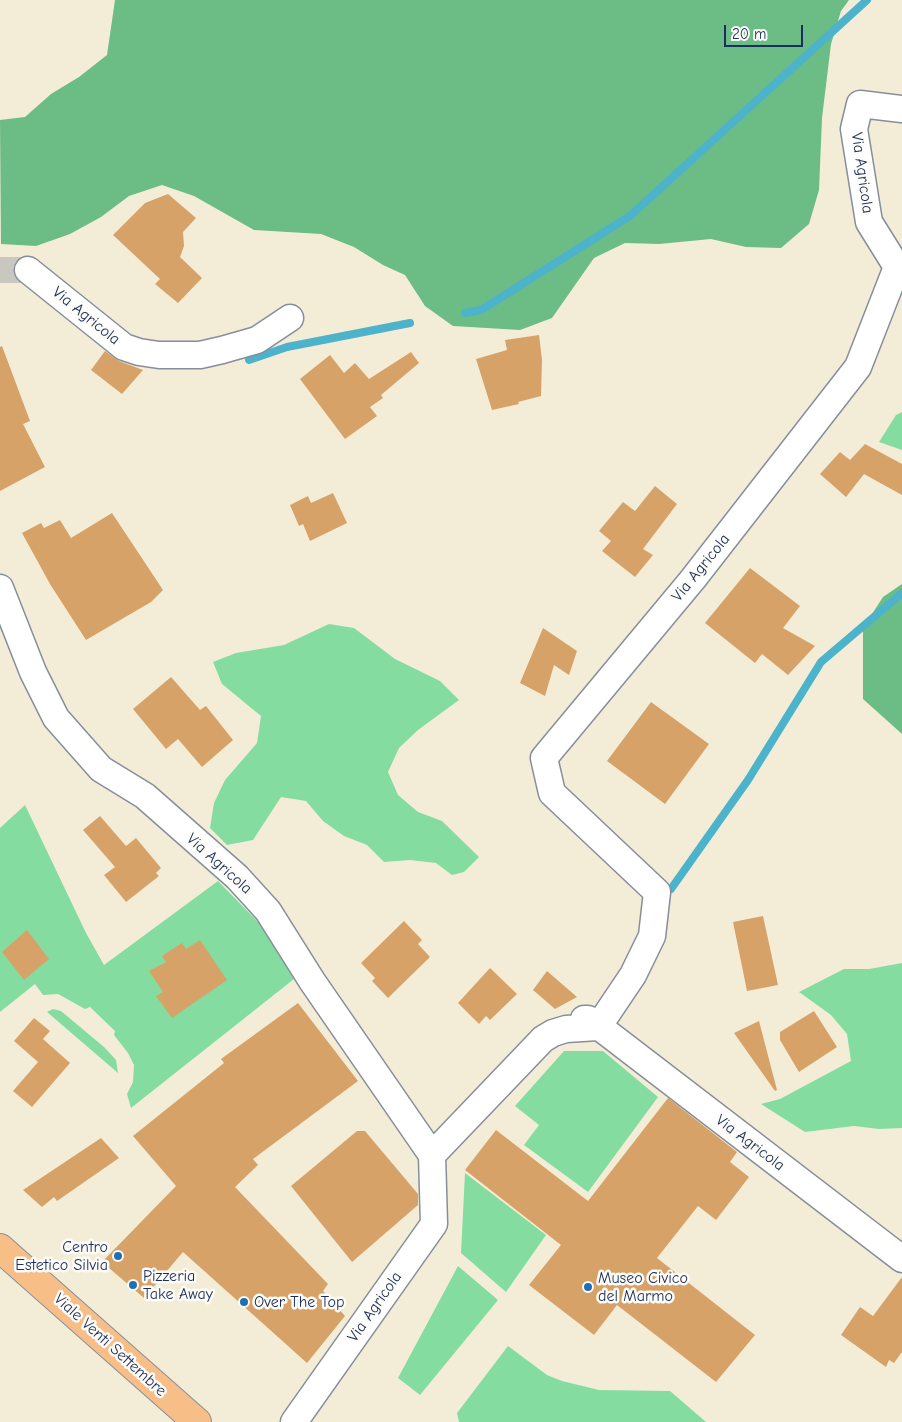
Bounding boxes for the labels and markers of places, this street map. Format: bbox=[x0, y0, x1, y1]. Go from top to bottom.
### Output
place label: Centro Estetico Silvia bbox=[15, 1237, 108, 1275]
marker: Centro Estetico Silvia bbox=[112, 1250, 124, 1262]
place label: Pizzeria Take Away bbox=[143, 1266, 213, 1304]
place label: Museo Civico del Marmo bbox=[598, 1268, 688, 1306]
marker: Pizzeria Take Away bbox=[127, 1279, 139, 1291]
marker: Museo Civico del Marmo bbox=[582, 1281, 594, 1293]
place label: Over The Top bbox=[254, 1292, 344, 1312]
marker: Over The Top bbox=[238, 1296, 250, 1308]

